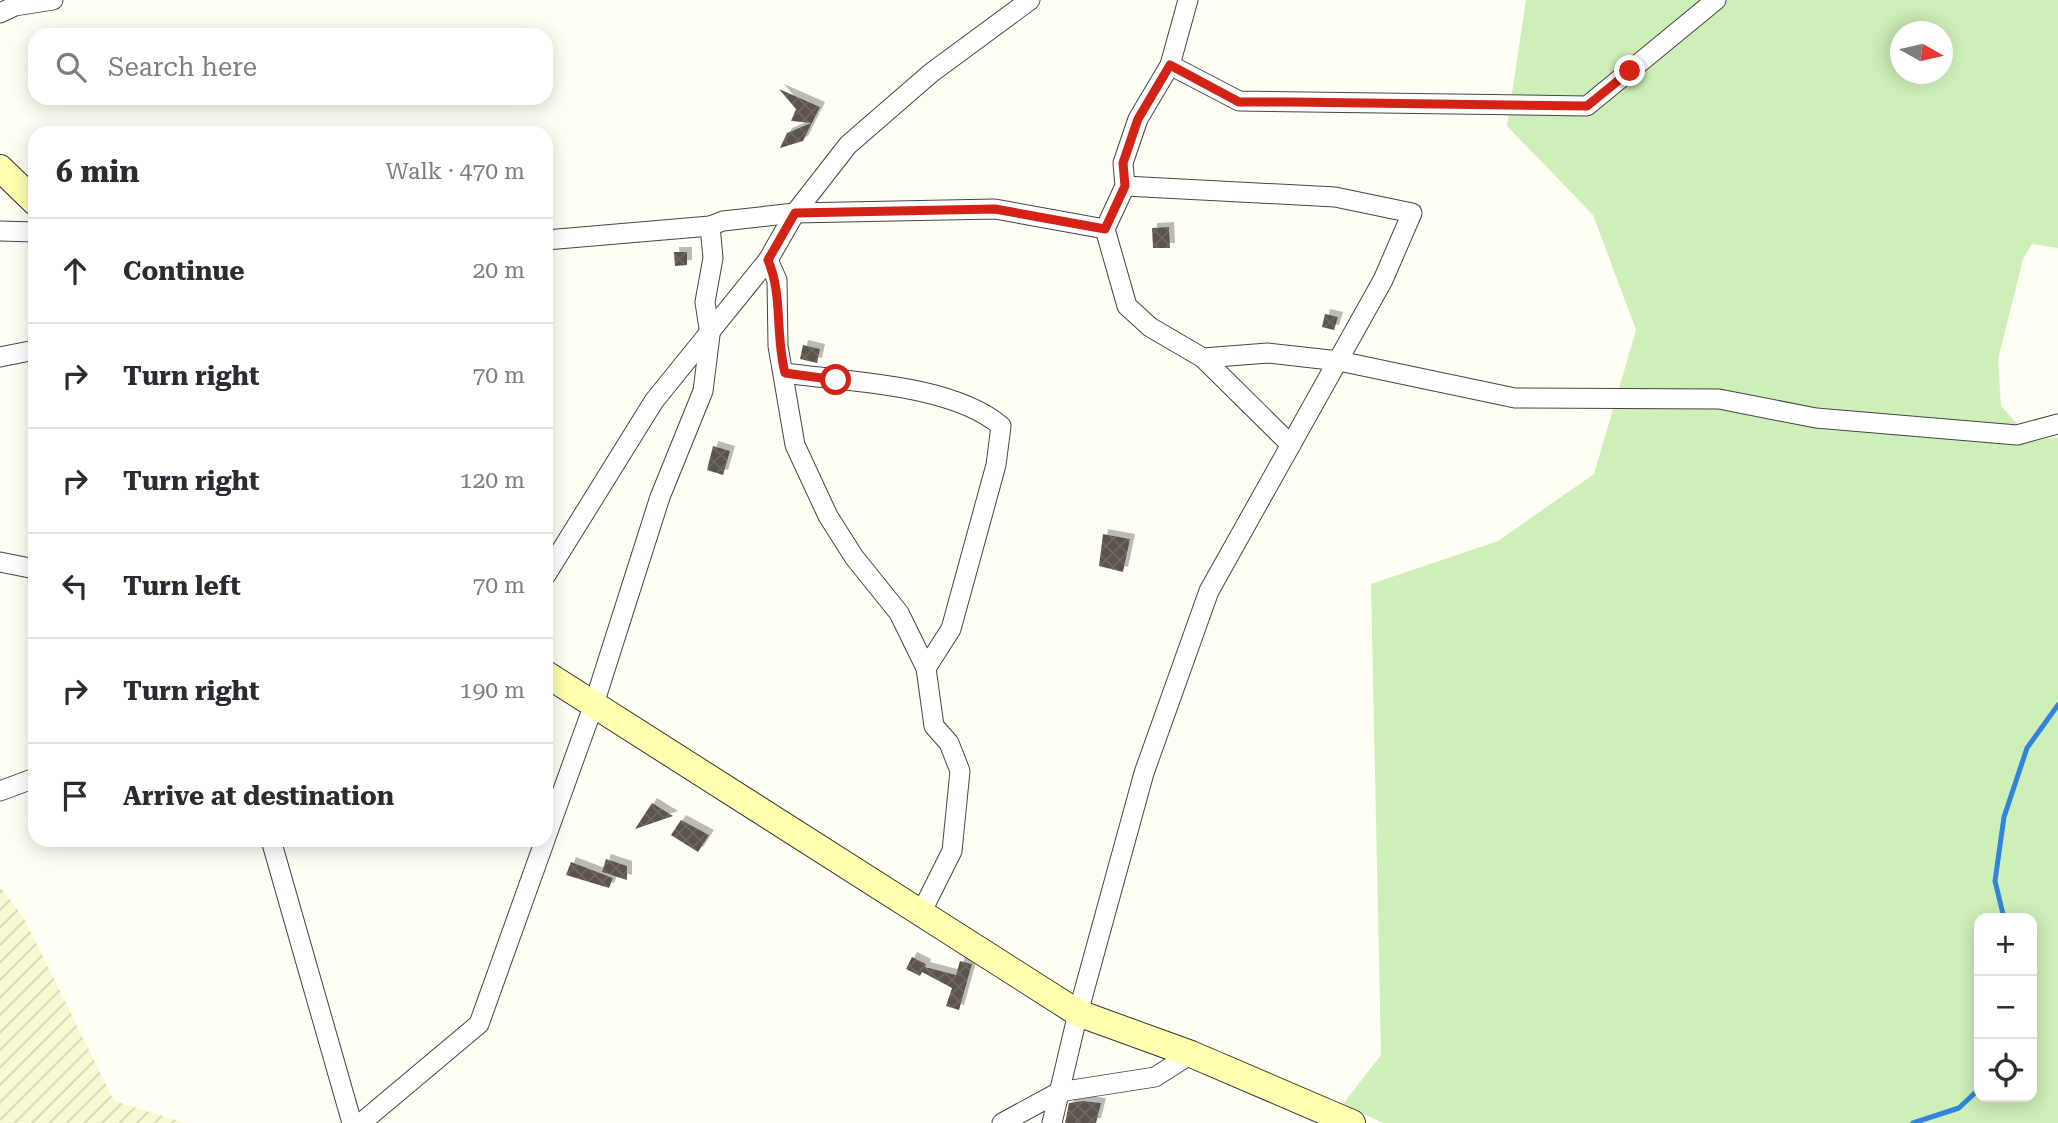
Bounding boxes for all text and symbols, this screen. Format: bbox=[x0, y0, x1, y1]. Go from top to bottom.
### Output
north arrow bbox=[1890, 21, 1953, 84]
search box bbox=[28, 28, 553, 105]
icon: search bbox=[52, 48, 90, 86]
text: Search here bbox=[108, 52, 257, 82]
route end bbox=[1614, 55, 1645, 86]
text: 6 min bbox=[56, 154, 139, 189]
text: Walk · 470 m bbox=[386, 158, 525, 185]
icon: ahead bbox=[56, 252, 94, 290]
text: Continue bbox=[123, 256, 245, 286]
text: 20 m bbox=[472, 257, 525, 284]
icon: right bbox=[56, 357, 94, 395]
text: Turn right bbox=[123, 361, 259, 391]
text: 70 m bbox=[472, 362, 525, 389]
route start bbox=[820, 364, 851, 395]
icon: right bbox=[56, 462, 94, 500]
text: Turn right bbox=[123, 466, 259, 496]
text: 120 m bbox=[460, 467, 525, 494]
icon: left bbox=[56, 567, 94, 605]
text: Turn left bbox=[123, 571, 241, 601]
text: 70 m bbox=[472, 572, 525, 599]
icon: right bbox=[56, 672, 94, 710]
text: Turn right bbox=[123, 676, 259, 706]
text: 190 m bbox=[460, 677, 525, 704]
icon: arrive bbox=[56, 777, 94, 815]
text: Arrive at destination bbox=[123, 781, 394, 811]
map controls bbox=[1974, 913, 2037, 1102]
button: + bbox=[1974, 913, 2037, 976]
button: − bbox=[1974, 976, 2037, 1039]
button: locate bbox=[1974, 1039, 2037, 1102]

